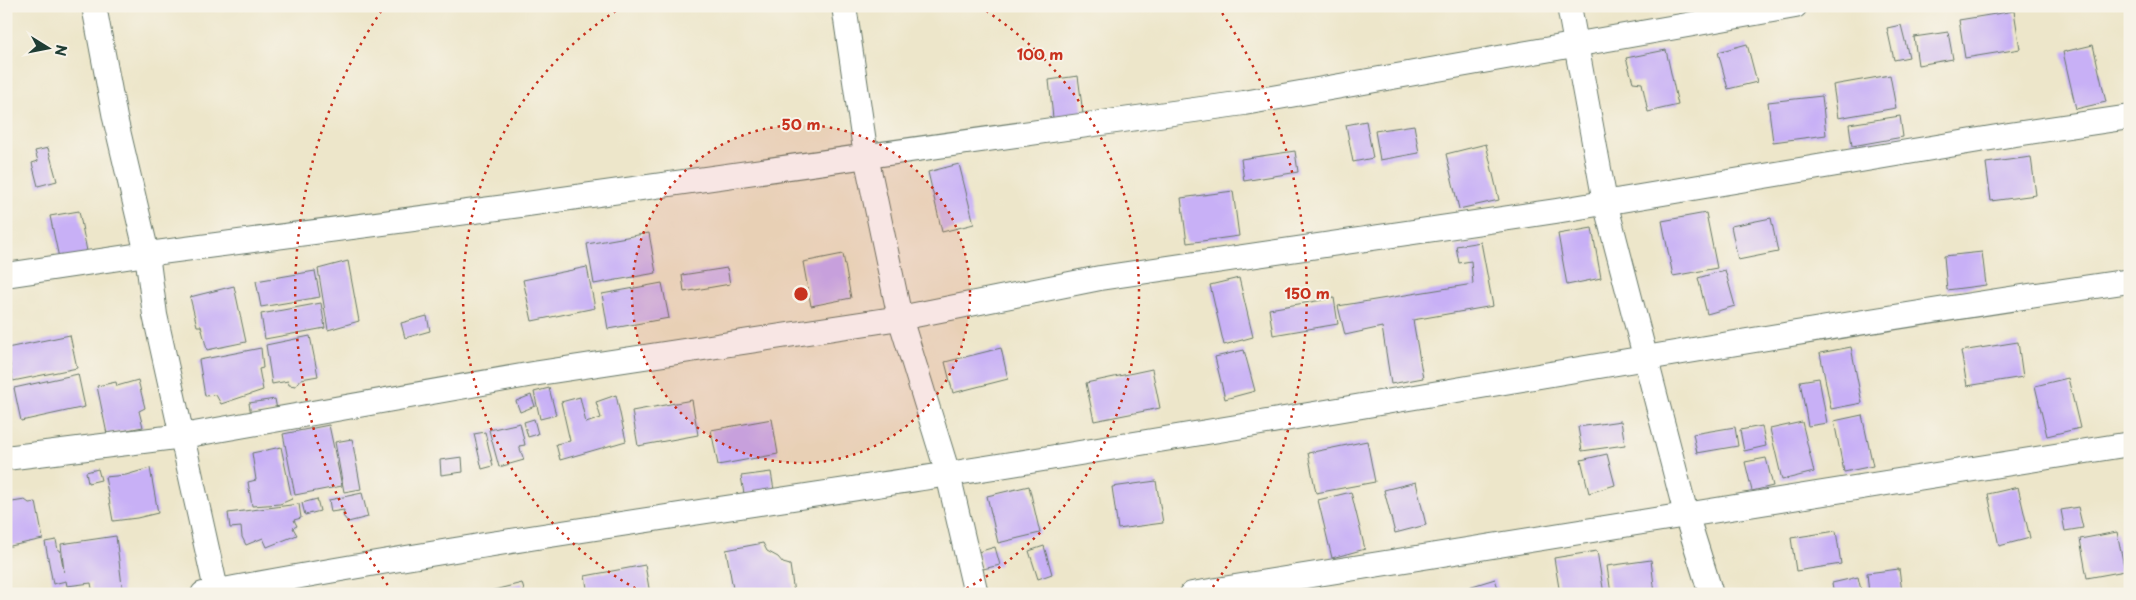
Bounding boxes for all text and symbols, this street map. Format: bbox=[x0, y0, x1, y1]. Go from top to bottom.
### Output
north arrow bbox=[22, 22, 72, 72]
text: 100 m bbox=[1017, 42, 1063, 65]
text: N bbox=[50, 43, 73, 58]
text: 50 m bbox=[782, 112, 820, 135]
text: 150 m bbox=[1284, 281, 1330, 304]
centre of rings bbox=[792, 285, 810, 303]

